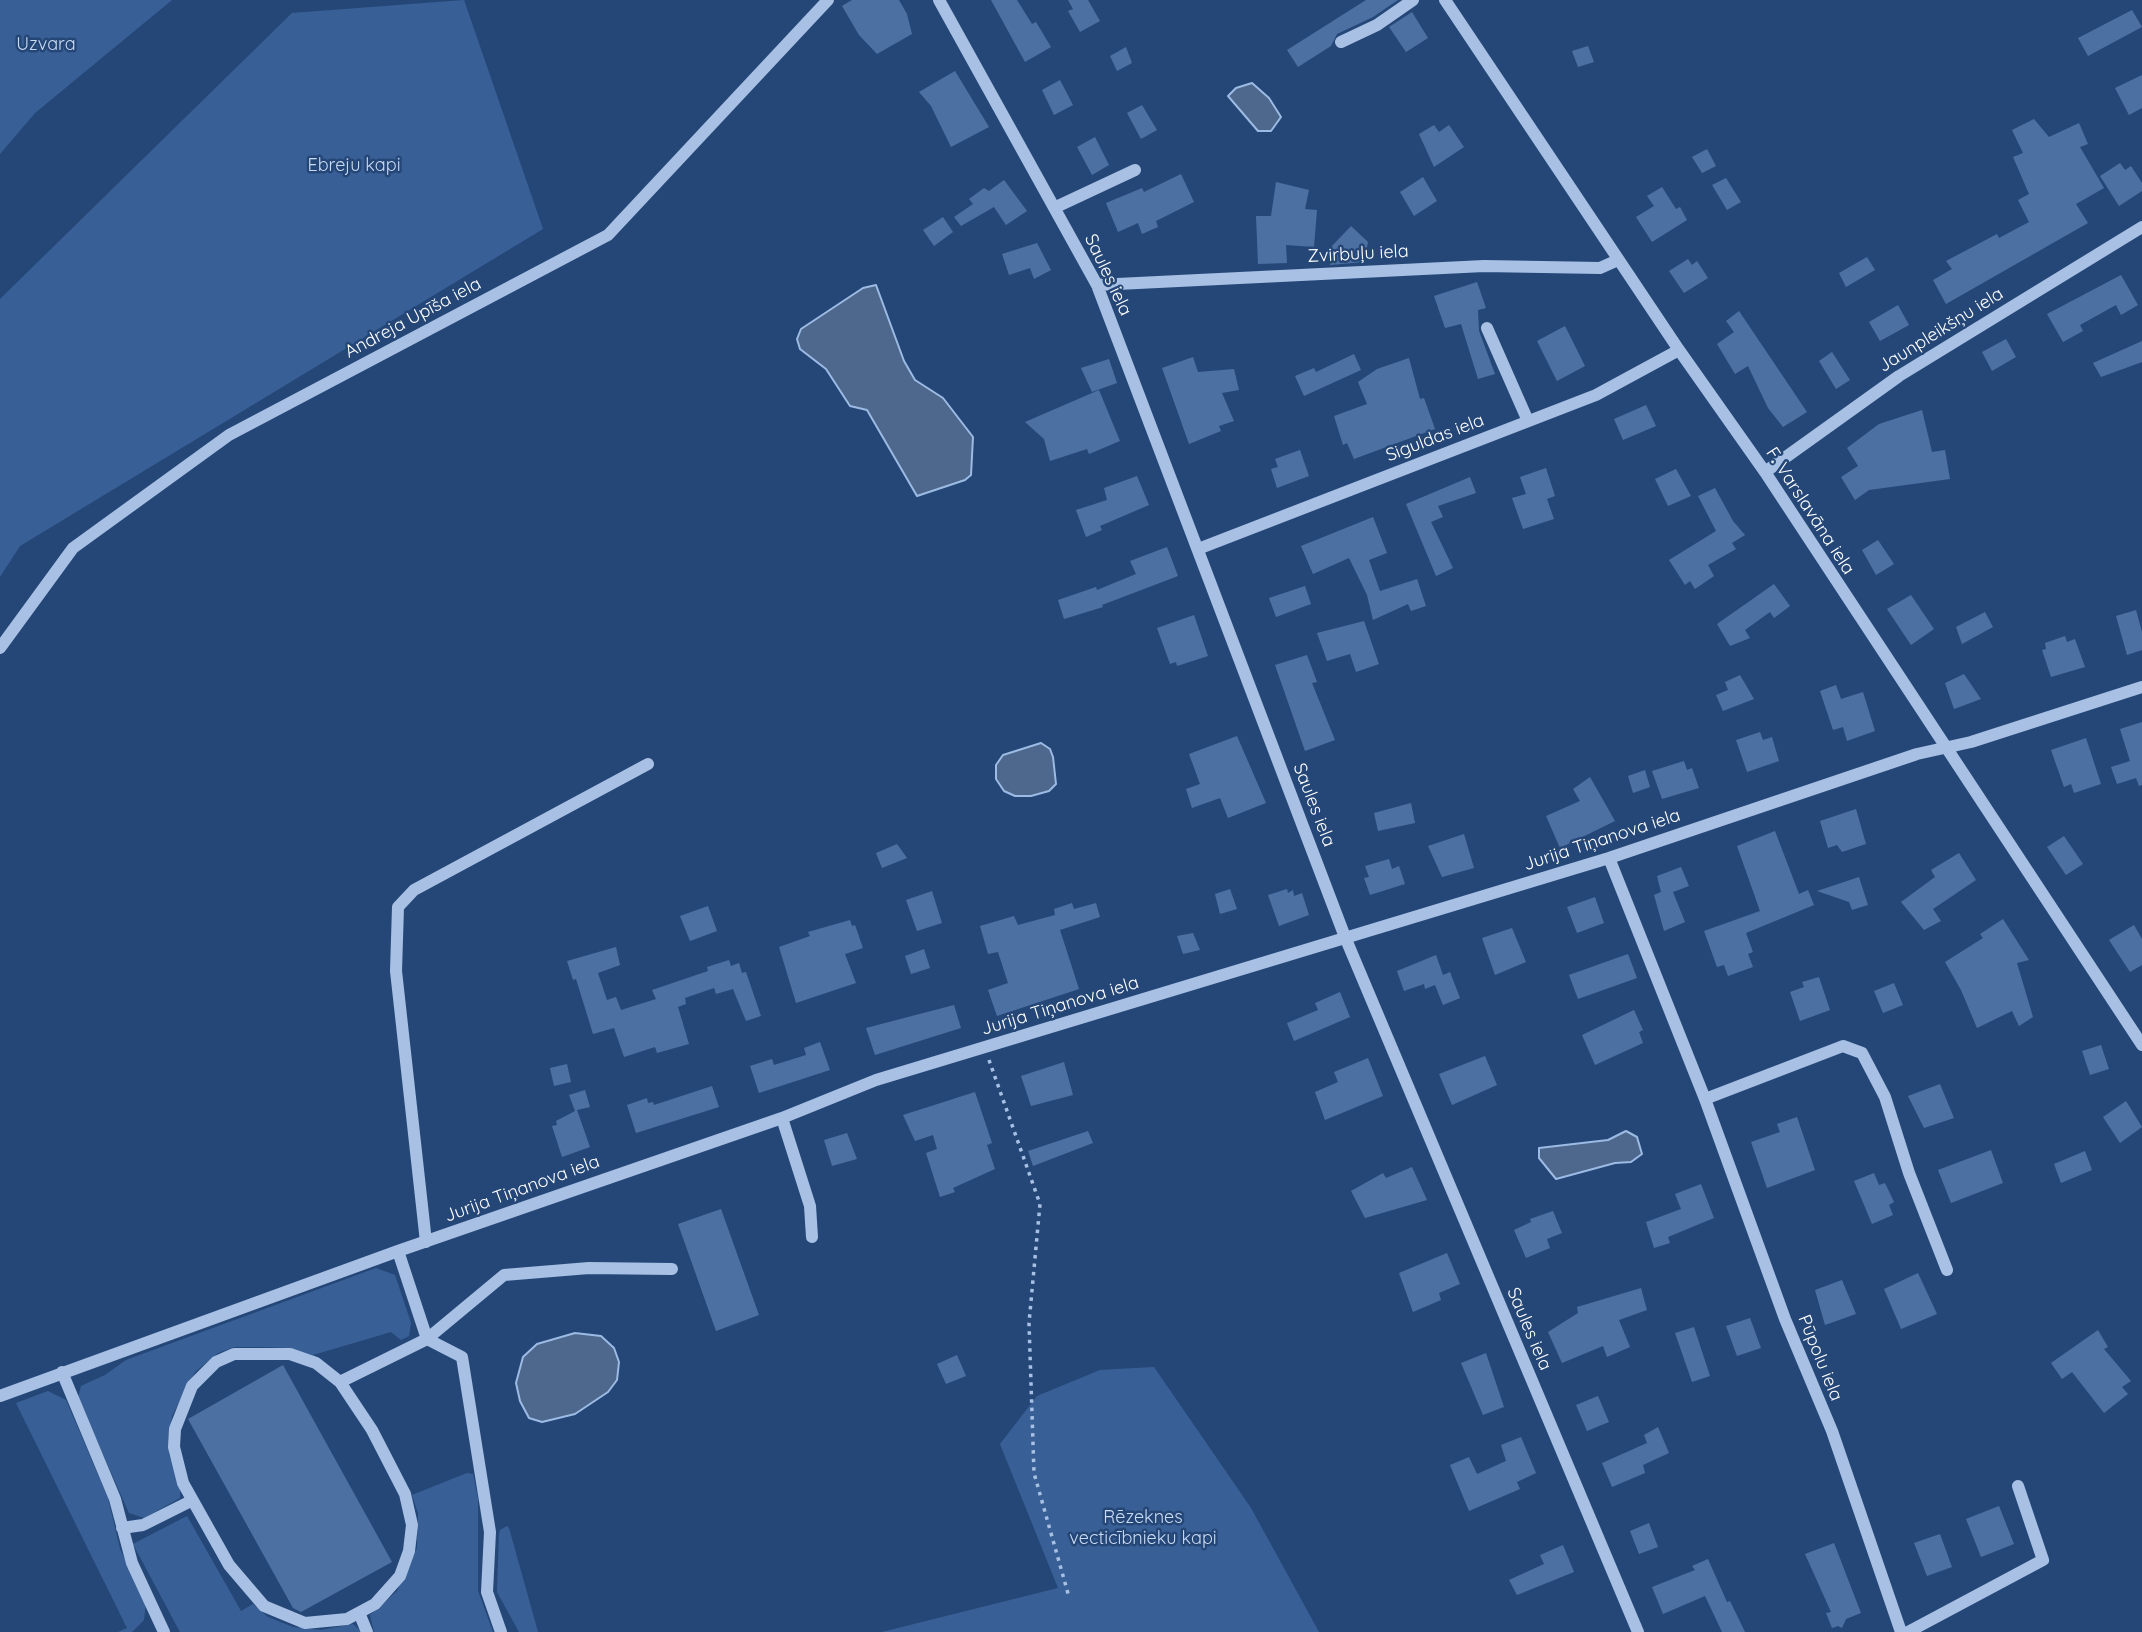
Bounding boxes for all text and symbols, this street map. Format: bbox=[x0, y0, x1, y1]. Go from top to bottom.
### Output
park label: Uzvara bbox=[16, 34, 76, 56]
park label: Ebreju kapi bbox=[307, 155, 401, 177]
street label: Saules iela bbox=[1080, 231, 1136, 319]
street label: Zvirbuļu iela bbox=[1307, 241, 1409, 267]
street label: Andreja Upīša iela bbox=[341, 273, 485, 363]
street label: Jaunpleikšņu iela bbox=[1875, 283, 2007, 377]
street label: Siguldas iela bbox=[1383, 409, 1487, 467]
street label: F. Varslavāna iela bbox=[1761, 444, 1859, 578]
street label: Saules iela bbox=[1288, 760, 1340, 850]
street label: Jurija Tiņanova iela bbox=[1521, 804, 1683, 876]
street label: Jurija Tiņanova iela bbox=[979, 972, 1141, 1040]
street label: Jurija Tiņanova iela bbox=[441, 1151, 603, 1227]
street label: Saules iela bbox=[1502, 1284, 1556, 1374]
street label: Pūpolu iela bbox=[1793, 1312, 1847, 1404]
park label: Rēzeknes vecticībnieku kapi bbox=[1069, 1507, 1217, 1550]

